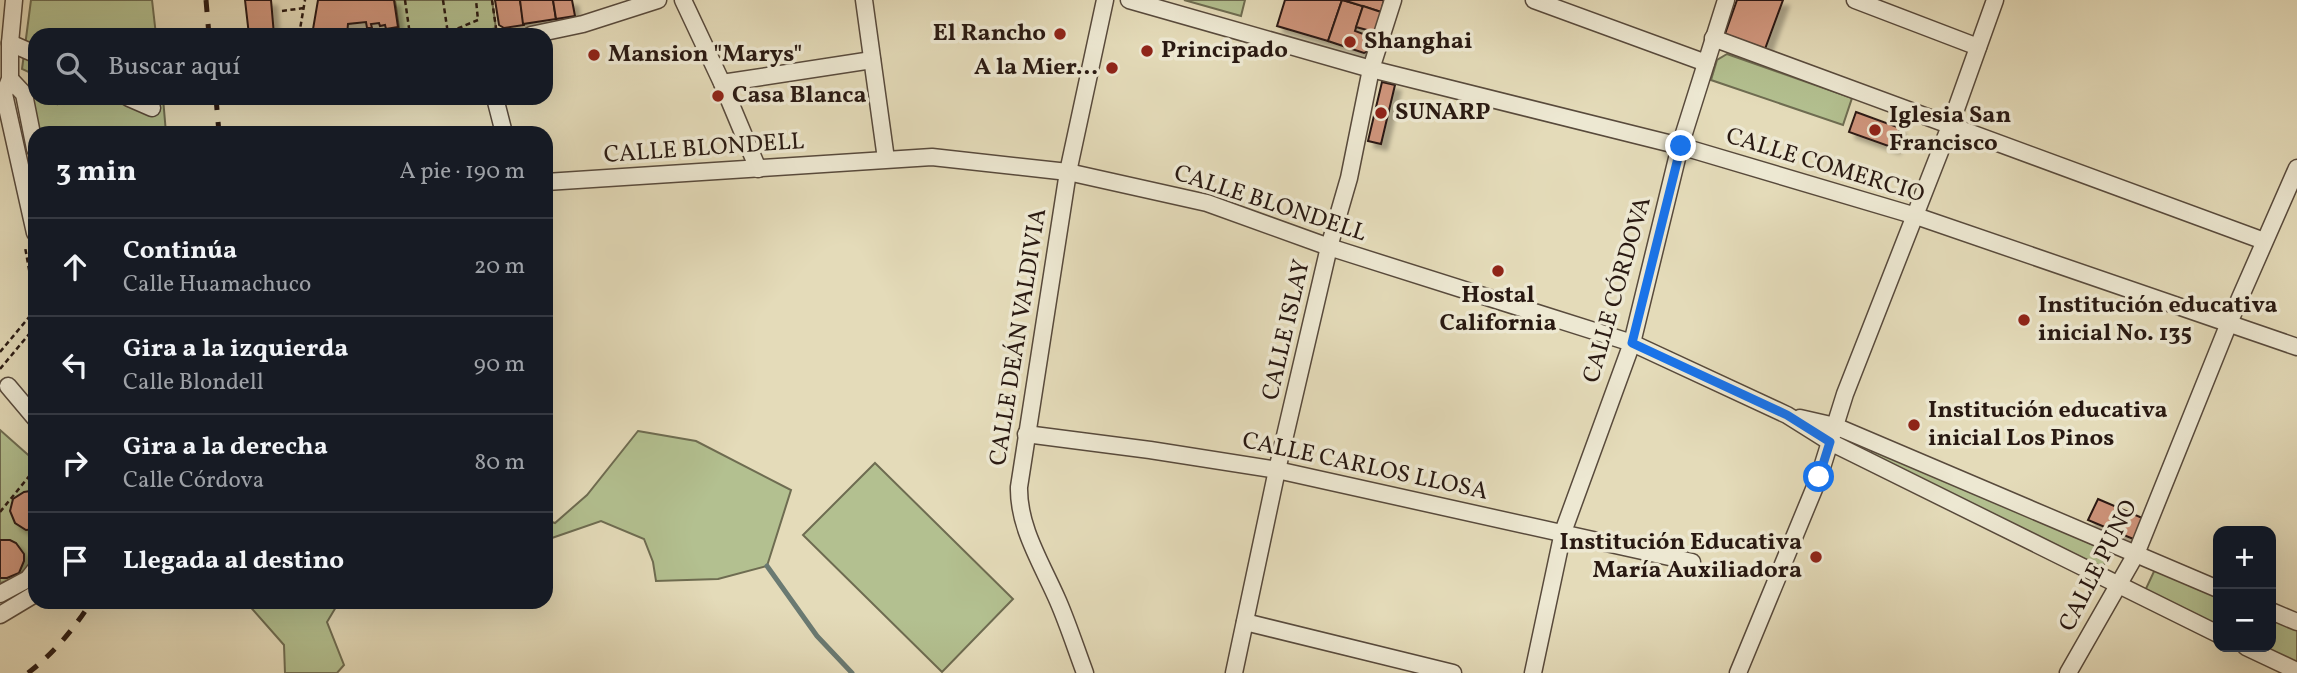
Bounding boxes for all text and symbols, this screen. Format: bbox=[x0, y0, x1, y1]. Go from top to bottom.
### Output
place label: El Rancho bbox=[933, 17, 1046, 51]
place label: Shanghai bbox=[1364, 25, 1472, 59]
marker: El Rancho bbox=[1052, 26, 1068, 42]
search box bbox=[28, 28, 553, 105]
place label: Principado bbox=[1161, 34, 1288, 68]
marker: Shanghai bbox=[1342, 34, 1358, 50]
place label: Mansion "Marys" bbox=[608, 38, 802, 72]
marker: Principado bbox=[1139, 43, 1155, 59]
marker: Mansion "Marys" bbox=[586, 47, 602, 63]
icon: search bbox=[52, 48, 90, 86]
text: Buscar aquí bbox=[108, 49, 240, 85]
place label: A la Mier... bbox=[974, 51, 1098, 85]
marker: A la Mier... bbox=[1104, 60, 1120, 76]
place label: Casa Blanca bbox=[732, 79, 867, 113]
marker: Casa Blanca bbox=[710, 88, 726, 104]
place label: SUNARP bbox=[1395, 96, 1491, 130]
place label: Iglesia San Francisco bbox=[1889, 99, 2011, 161]
marker: SUNARP bbox=[1373, 105, 1389, 121]
street label: CALLE COMERCIO bbox=[1722, 120, 1928, 212]
marker: Iglesia San Francisco bbox=[1867, 122, 1883, 138]
street label: CALLE BLONDELL bbox=[603, 125, 805, 173]
route end bbox=[1665, 130, 1696, 161]
text: 3 min bbox=[56, 151, 137, 193]
text: A pie · 190 m bbox=[399, 156, 525, 188]
street label: CALLE BLONDELL bbox=[1169, 157, 1371, 251]
street label: CALLE CÓRDOVA bbox=[1575, 193, 1661, 387]
street label: CALLE DEÁN VALDIVIA bbox=[982, 206, 1056, 468]
text: Continúa bbox=[123, 233, 237, 269]
icon: ahead bbox=[56, 248, 94, 286]
text: 20 m bbox=[474, 251, 525, 283]
street label: CALLE ISLAY bbox=[1254, 256, 1320, 404]
marker: Hostal California bbox=[1490, 263, 1506, 279]
text: Calle Huamachuco bbox=[123, 269, 311, 301]
place label: Hostal California bbox=[1440, 279, 1557, 341]
place label: Institución educativa inicial No. 135 bbox=[2038, 289, 2278, 351]
marker: Institución educativa inicial No. 135 bbox=[2016, 312, 2032, 328]
text: Gira a la izquierda bbox=[123, 331, 348, 367]
icon: left bbox=[56, 346, 94, 384]
text: 90 m bbox=[474, 349, 525, 381]
text: Calle Blondell bbox=[123, 367, 264, 399]
place label: Institución educativa inicial Los Pinos bbox=[1928, 394, 2168, 456]
marker: Institución educativa inicial Los Pinos bbox=[1906, 417, 1922, 433]
street label: CALLE CARLOS LLOSA bbox=[1239, 424, 1491, 510]
text: Gira a la derecha bbox=[123, 429, 328, 465]
icon: right bbox=[56, 444, 94, 482]
text: 80 m bbox=[475, 447, 525, 479]
route start bbox=[1803, 461, 1834, 492]
text: Calle Córdova bbox=[123, 465, 264, 497]
street label: CALLE PUNO bbox=[2051, 494, 2147, 638]
place label: Institución Educativa María Auxiliadora bbox=[1560, 526, 1802, 588]
map controls bbox=[2213, 526, 2276, 652]
button: + bbox=[2213, 526, 2276, 589]
icon: arrive bbox=[56, 542, 94, 580]
text: Llegada al destino bbox=[123, 543, 344, 579]
marker: Institución Educativa María Auxiliadora bbox=[1808, 549, 1824, 565]
button: − bbox=[2213, 589, 2276, 652]

